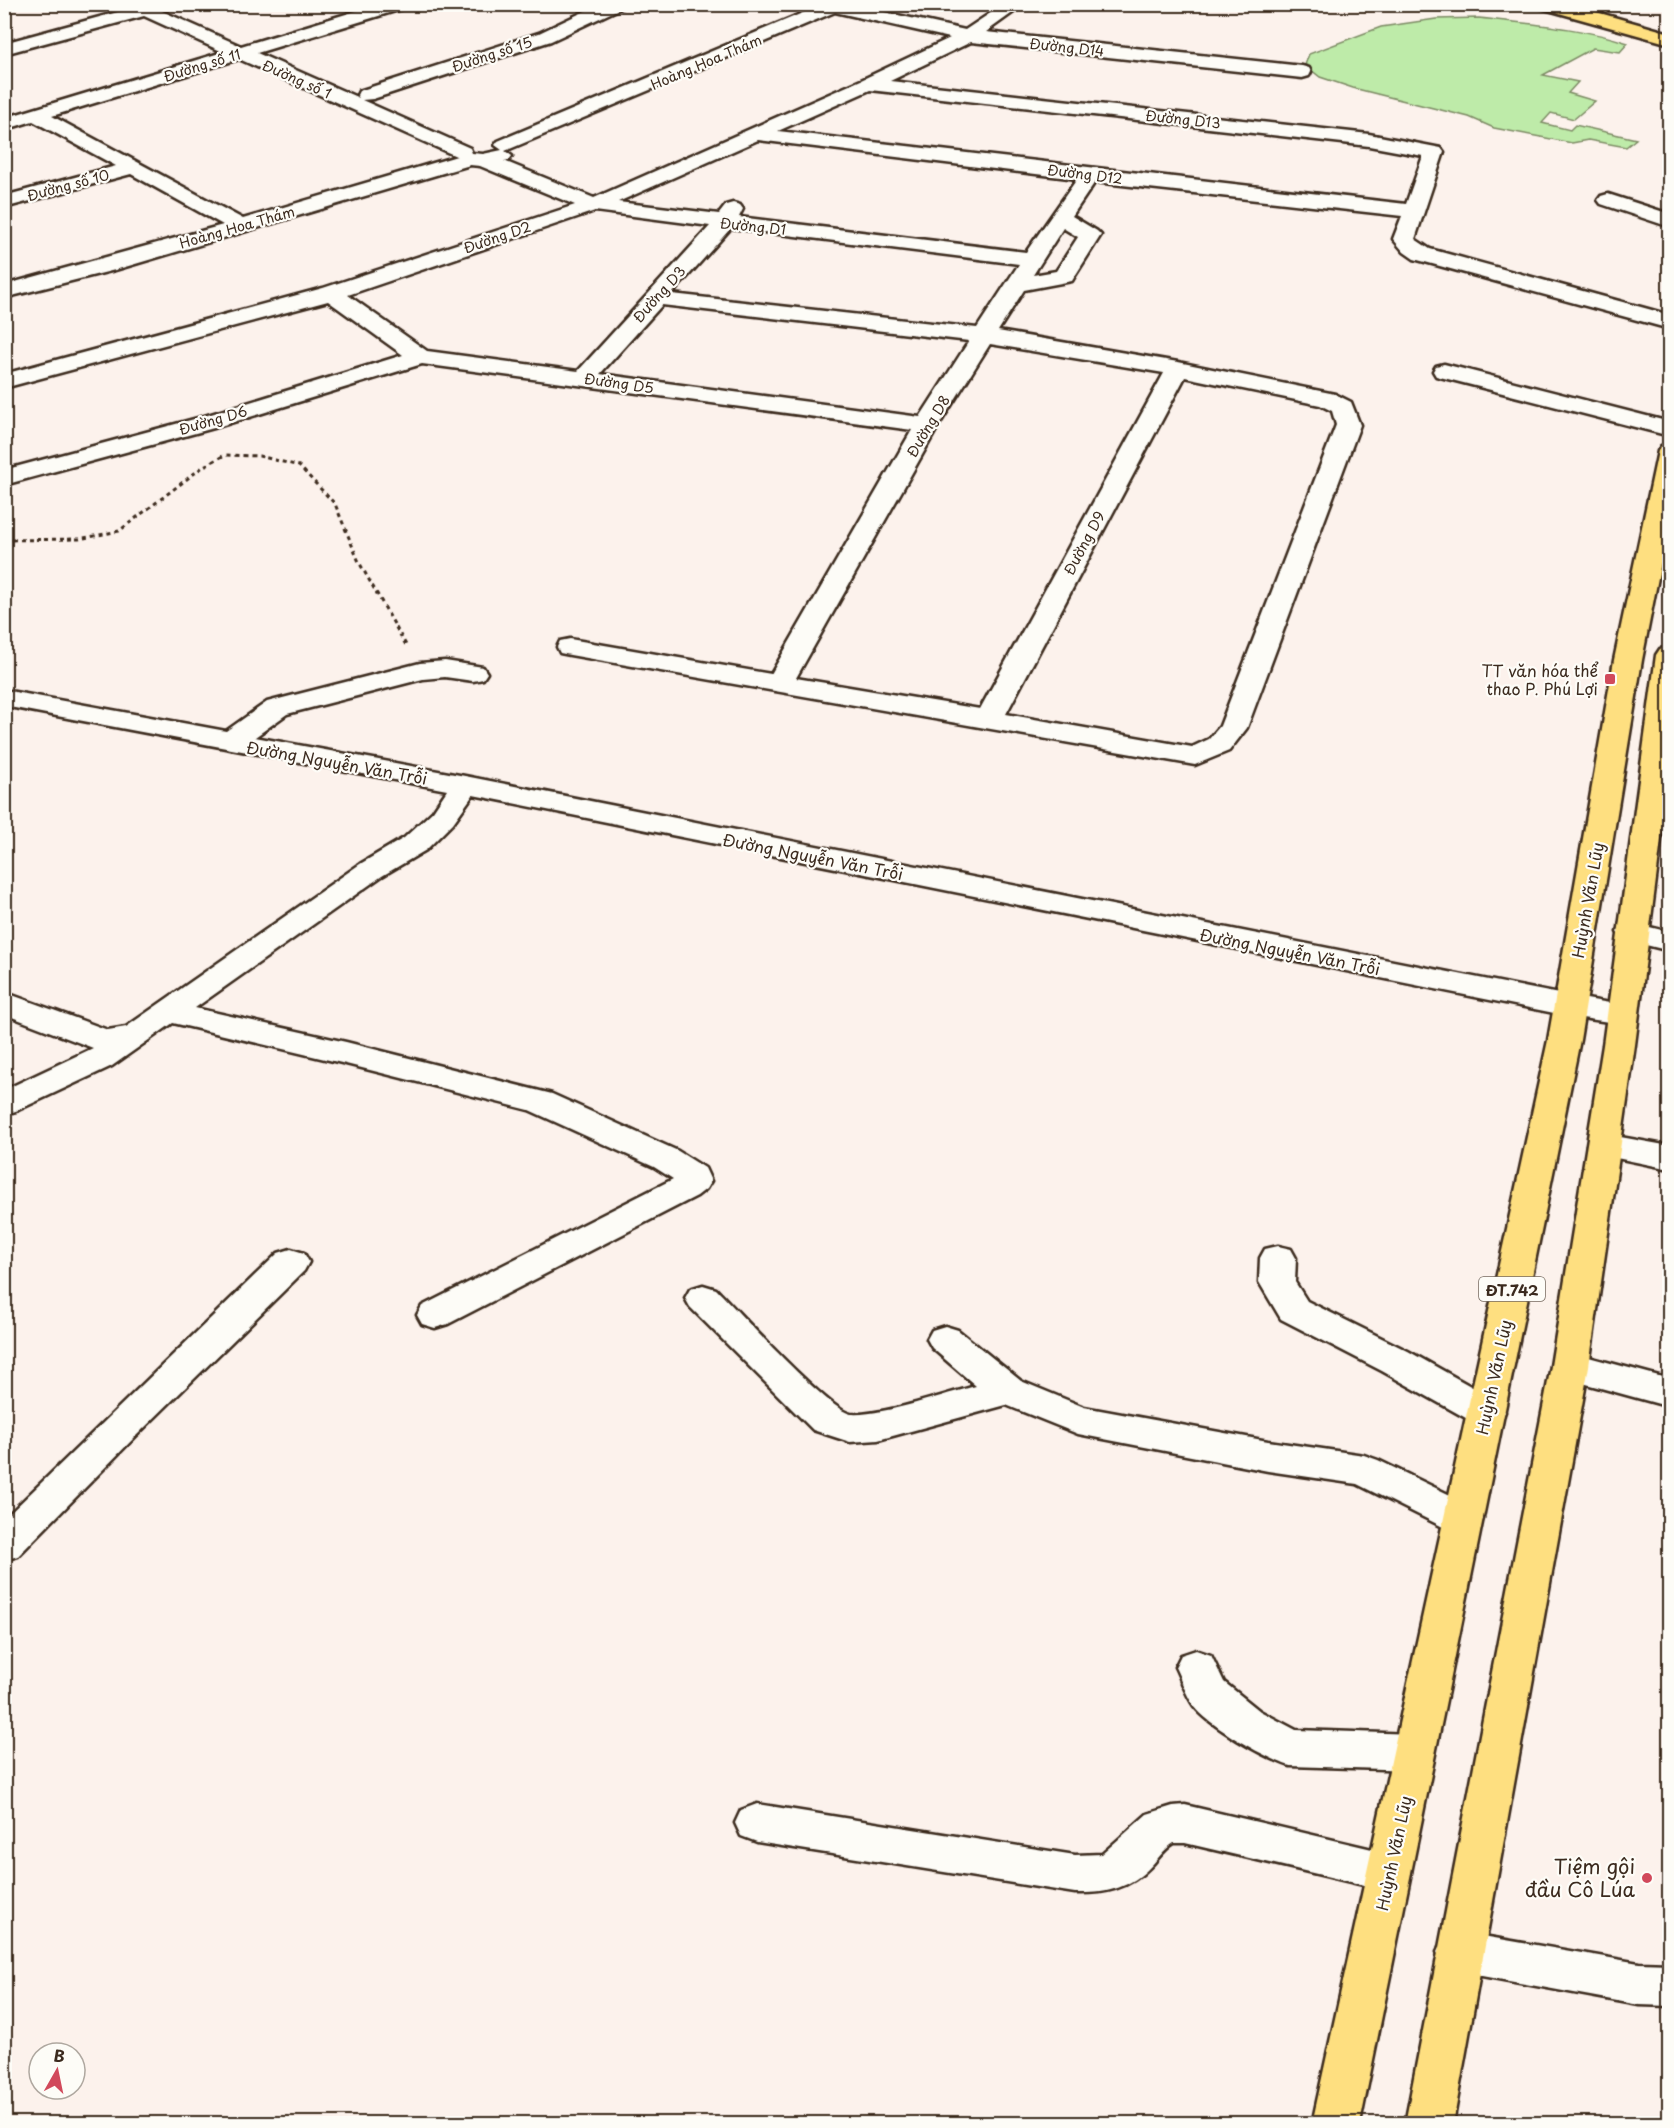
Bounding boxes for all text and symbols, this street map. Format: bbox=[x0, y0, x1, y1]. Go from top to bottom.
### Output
street label: Hoàng Hoa Thám bbox=[647, 29, 765, 95]
street label: Đường số 15 bbox=[449, 31, 535, 77]
street label: Đường D14 bbox=[1029, 33, 1105, 61]
street label: Đường số 11 bbox=[161, 43, 243, 87]
street label: Đường số 1 bbox=[259, 54, 335, 104]
street label: Đường D13 bbox=[1144, 105, 1222, 133]
street label: Đường D12 bbox=[1046, 159, 1124, 189]
street label: Đường số 10 bbox=[25, 164, 111, 206]
street label: Hoàng Hoa Thám bbox=[177, 201, 297, 253]
street label: Đường D1 bbox=[719, 212, 787, 240]
street label: Đường D2 bbox=[460, 216, 534, 258]
street label: Đường D3 bbox=[628, 261, 690, 327]
street label: Đường D5 bbox=[583, 368, 655, 398]
street label: Đường D8 bbox=[901, 391, 955, 461]
street label: Đường D6 bbox=[176, 400, 250, 440]
street label: Đường D9 bbox=[1058, 507, 1110, 579]
place label: TT văn hóa thể thao P. Phú Lợi bbox=[1482, 658, 1599, 700]
marker: TT văn hóa thể thao P. Phú Lợi bbox=[1603, 672, 1617, 686]
street label: Đường Nguyễn Văn Trỗi bbox=[245, 734, 429, 790]
street label: Đường Nguyễn Văn Trỗi bbox=[721, 827, 905, 885]
street label: Huỳnh Văn Lũy bbox=[1565, 840, 1609, 960]
street label: Đường Nguyễn Văn Trỗi bbox=[1198, 922, 1382, 980]
road number: ĐT.742 bbox=[1479, 1277, 1545, 1301]
street label: Huỳnh Văn Lũy bbox=[1469, 1317, 1517, 1437]
street label: Huỳnh Văn Lũy bbox=[1369, 1793, 1417, 1913]
place label: Tiệm gội đầu Cô Lúa bbox=[1525, 1851, 1636, 1904]
marker: Tiệm gội đầu Cô Lúa bbox=[1640, 1871, 1654, 1885]
north arrow bbox=[27, 2041, 87, 2101]
text: B bbox=[52, 2042, 67, 2068]

